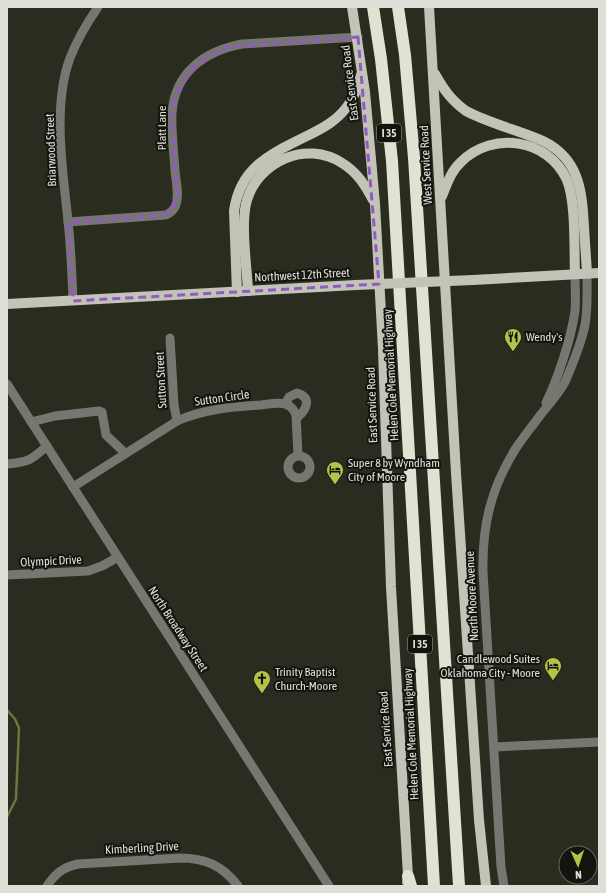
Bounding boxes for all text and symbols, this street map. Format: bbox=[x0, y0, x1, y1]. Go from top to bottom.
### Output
street label: East Service Road bbox=[338, 44, 362, 122]
street label: Platt Lane bbox=[155, 106, 169, 150]
street label: Briarwood Street bbox=[43, 113, 59, 187]
road number: I 35 bbox=[377, 124, 401, 142]
street label: West Service Road bbox=[417, 125, 435, 205]
street label: Northwest 12th Street bbox=[254, 265, 351, 284]
street label: Helen Cole Memorial Highway bbox=[381, 309, 401, 441]
restaurant icon: Wendy's bbox=[503, 327, 523, 352]
place label: Wendy's bbox=[526, 330, 562, 344]
street label: Sutton Street bbox=[152, 351, 169, 409]
street label: East Service Road bbox=[364, 367, 380, 443]
street label: Sutton Circle bbox=[194, 387, 250, 409]
place label: Super 8 by Wyndham City of Moore bbox=[348, 456, 440, 484]
hotel icon: Super 8 by Wyndham City of Moore bbox=[325, 460, 345, 485]
street label: North Moore Avenue bbox=[463, 551, 481, 641]
street label: Olympic Drive bbox=[20, 552, 82, 570]
street label: North Broadway Street bbox=[145, 584, 211, 675]
road number: I 35 bbox=[408, 635, 432, 653]
place label: Candlewood Suites Oklahoma City - Moore bbox=[440, 652, 540, 680]
hotel icon: Candlewood Suites Oklahoma City - Moore bbox=[543, 656, 563, 681]
place label: Trinity Baptist Church-Moore bbox=[275, 665, 337, 693]
street label: Helen Cole Memorial Highway bbox=[401, 668, 421, 800]
church icon: Trinity Baptist Church-Moore bbox=[252, 669, 272, 694]
street label: East Service Road bbox=[376, 691, 396, 767]
street label: Kimberling Drive bbox=[105, 839, 179, 857]
north arrow bbox=[558, 845, 598, 885]
text: N bbox=[575, 869, 582, 881]

